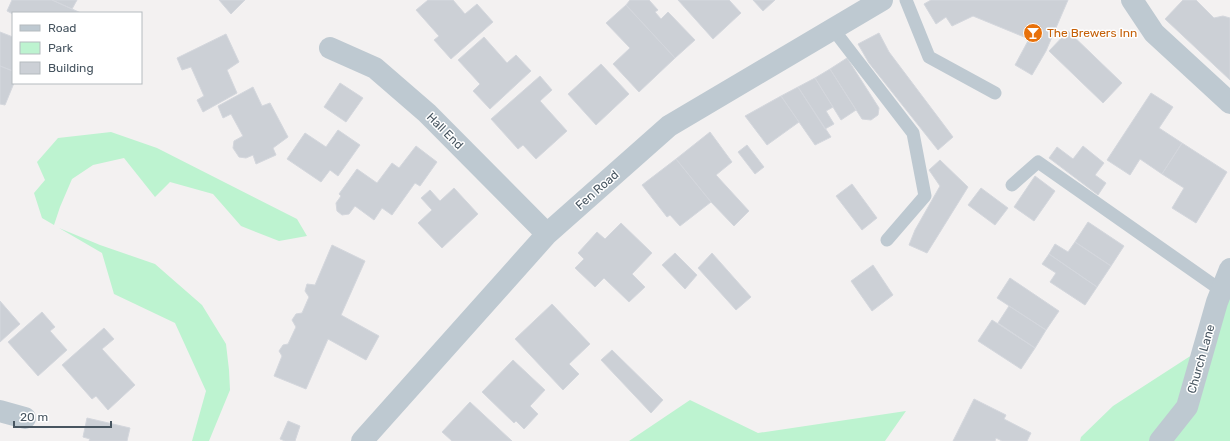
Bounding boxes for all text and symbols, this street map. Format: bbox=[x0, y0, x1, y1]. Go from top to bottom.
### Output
legend bbox=[12, 12, 142, 84]
text: Road bbox=[48, 21, 76, 35]
bar icon: The Brewers Inn bbox=[1022, 22, 1044, 44]
place label: The Brewers Inn bbox=[1047, 26, 1137, 40]
text: Park bbox=[48, 41, 74, 55]
text: Building bbox=[48, 61, 94, 75]
street label: Hall End bbox=[424, 110, 466, 152]
street label: Fen Road bbox=[573, 168, 621, 212]
street label: Church Lane bbox=[1184, 323, 1218, 395]
scale bar bbox=[14, 403, 111, 429]
text: 20 m bbox=[20, 410, 48, 424]

